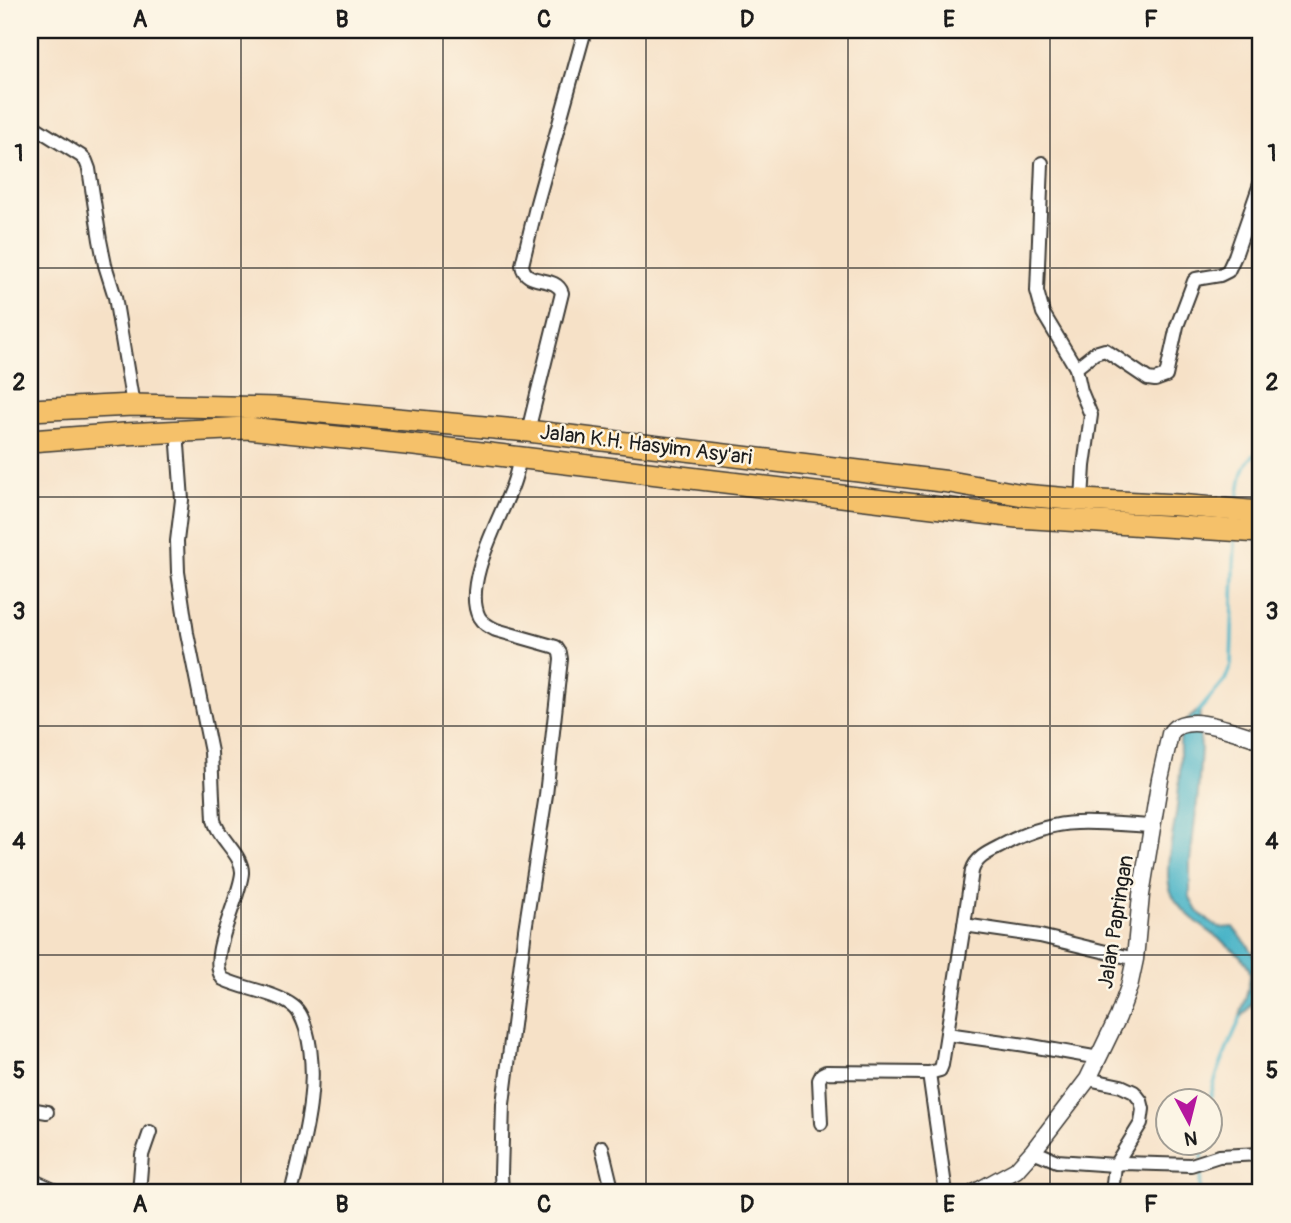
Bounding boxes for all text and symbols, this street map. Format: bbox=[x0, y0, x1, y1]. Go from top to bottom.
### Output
text: A bbox=[133, 5, 148, 34]
text: B bbox=[335, 5, 349, 34]
text: C bbox=[537, 5, 551, 34]
text: D bbox=[740, 5, 754, 34]
text: E bbox=[943, 5, 955, 34]
text: F bbox=[1144, 5, 1158, 34]
text: 1 bbox=[15, 139, 24, 168]
text: 1 bbox=[1268, 139, 1277, 168]
text: 2 bbox=[13, 368, 26, 397]
text: 2 bbox=[1266, 368, 1279, 397]
street label: Jalan K.H. Hasyim Asy'ari bbox=[538, 419, 754, 471]
text: 3 bbox=[13, 597, 25, 626]
text: 3 bbox=[1266, 597, 1278, 626]
text: 4 bbox=[12, 827, 26, 856]
text: 4 bbox=[1265, 827, 1279, 856]
street label: Jalan Papringan bbox=[1092, 853, 1140, 991]
text: 5 bbox=[13, 1056, 25, 1085]
text: 5 bbox=[1266, 1056, 1278, 1085]
north arrow bbox=[1154, 1086, 1224, 1156]
text: N bbox=[1183, 1125, 1199, 1151]
text: A bbox=[133, 1190, 148, 1219]
text: B bbox=[335, 1190, 349, 1219]
text: C bbox=[537, 1190, 551, 1219]
text: D bbox=[740, 1190, 754, 1219]
text: E bbox=[943, 1190, 955, 1219]
text: F bbox=[1144, 1190, 1158, 1219]

